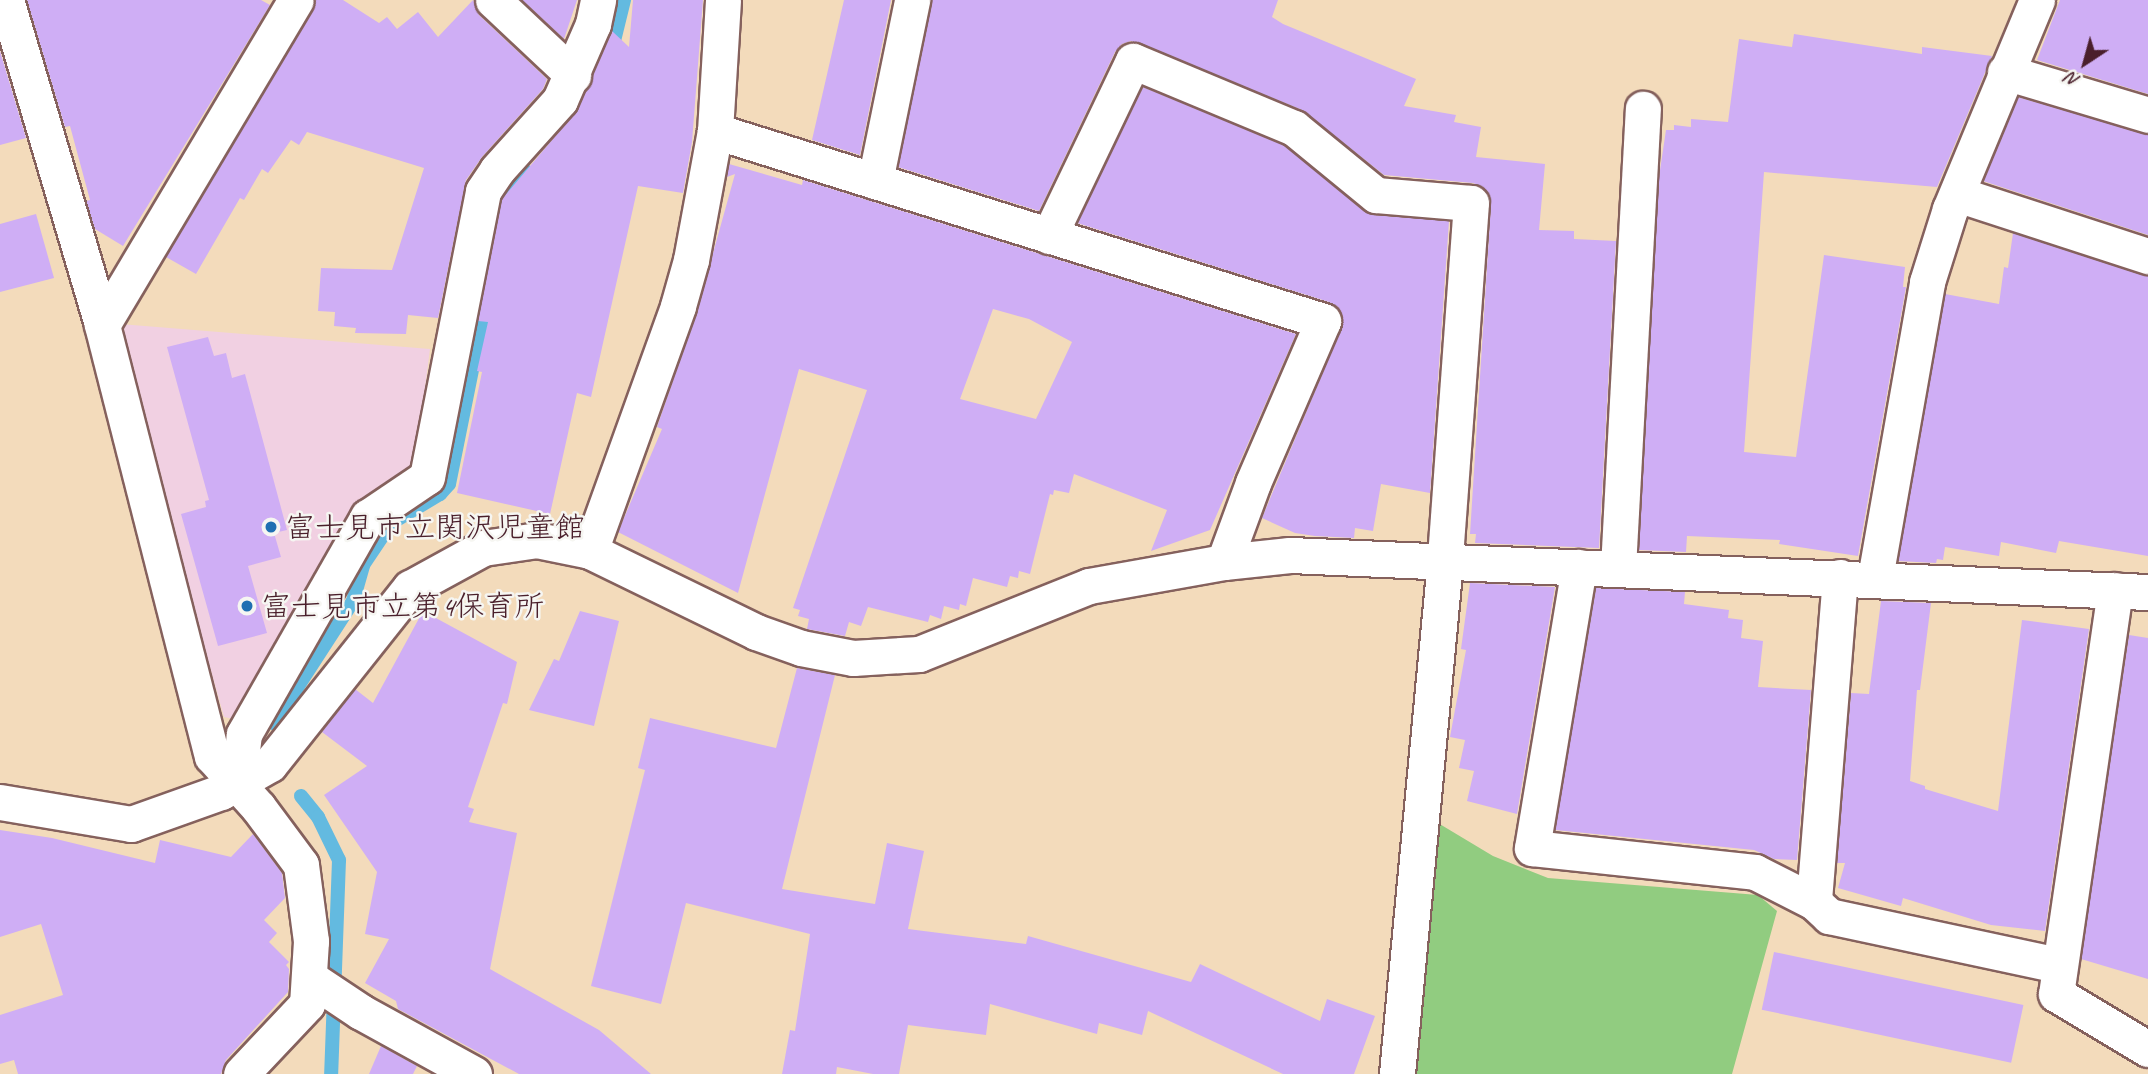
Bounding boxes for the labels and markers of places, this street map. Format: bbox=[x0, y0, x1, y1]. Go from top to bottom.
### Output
place label: 富士見市立関沢児童館 bbox=[285, 509, 585, 545]
marker: 富士見市立関沢児童館 bbox=[263, 519, 279, 535]
place label: 富士見市立第4保育所 bbox=[261, 588, 544, 624]
marker: 富士見市立第4保育所 bbox=[239, 598, 255, 614]

